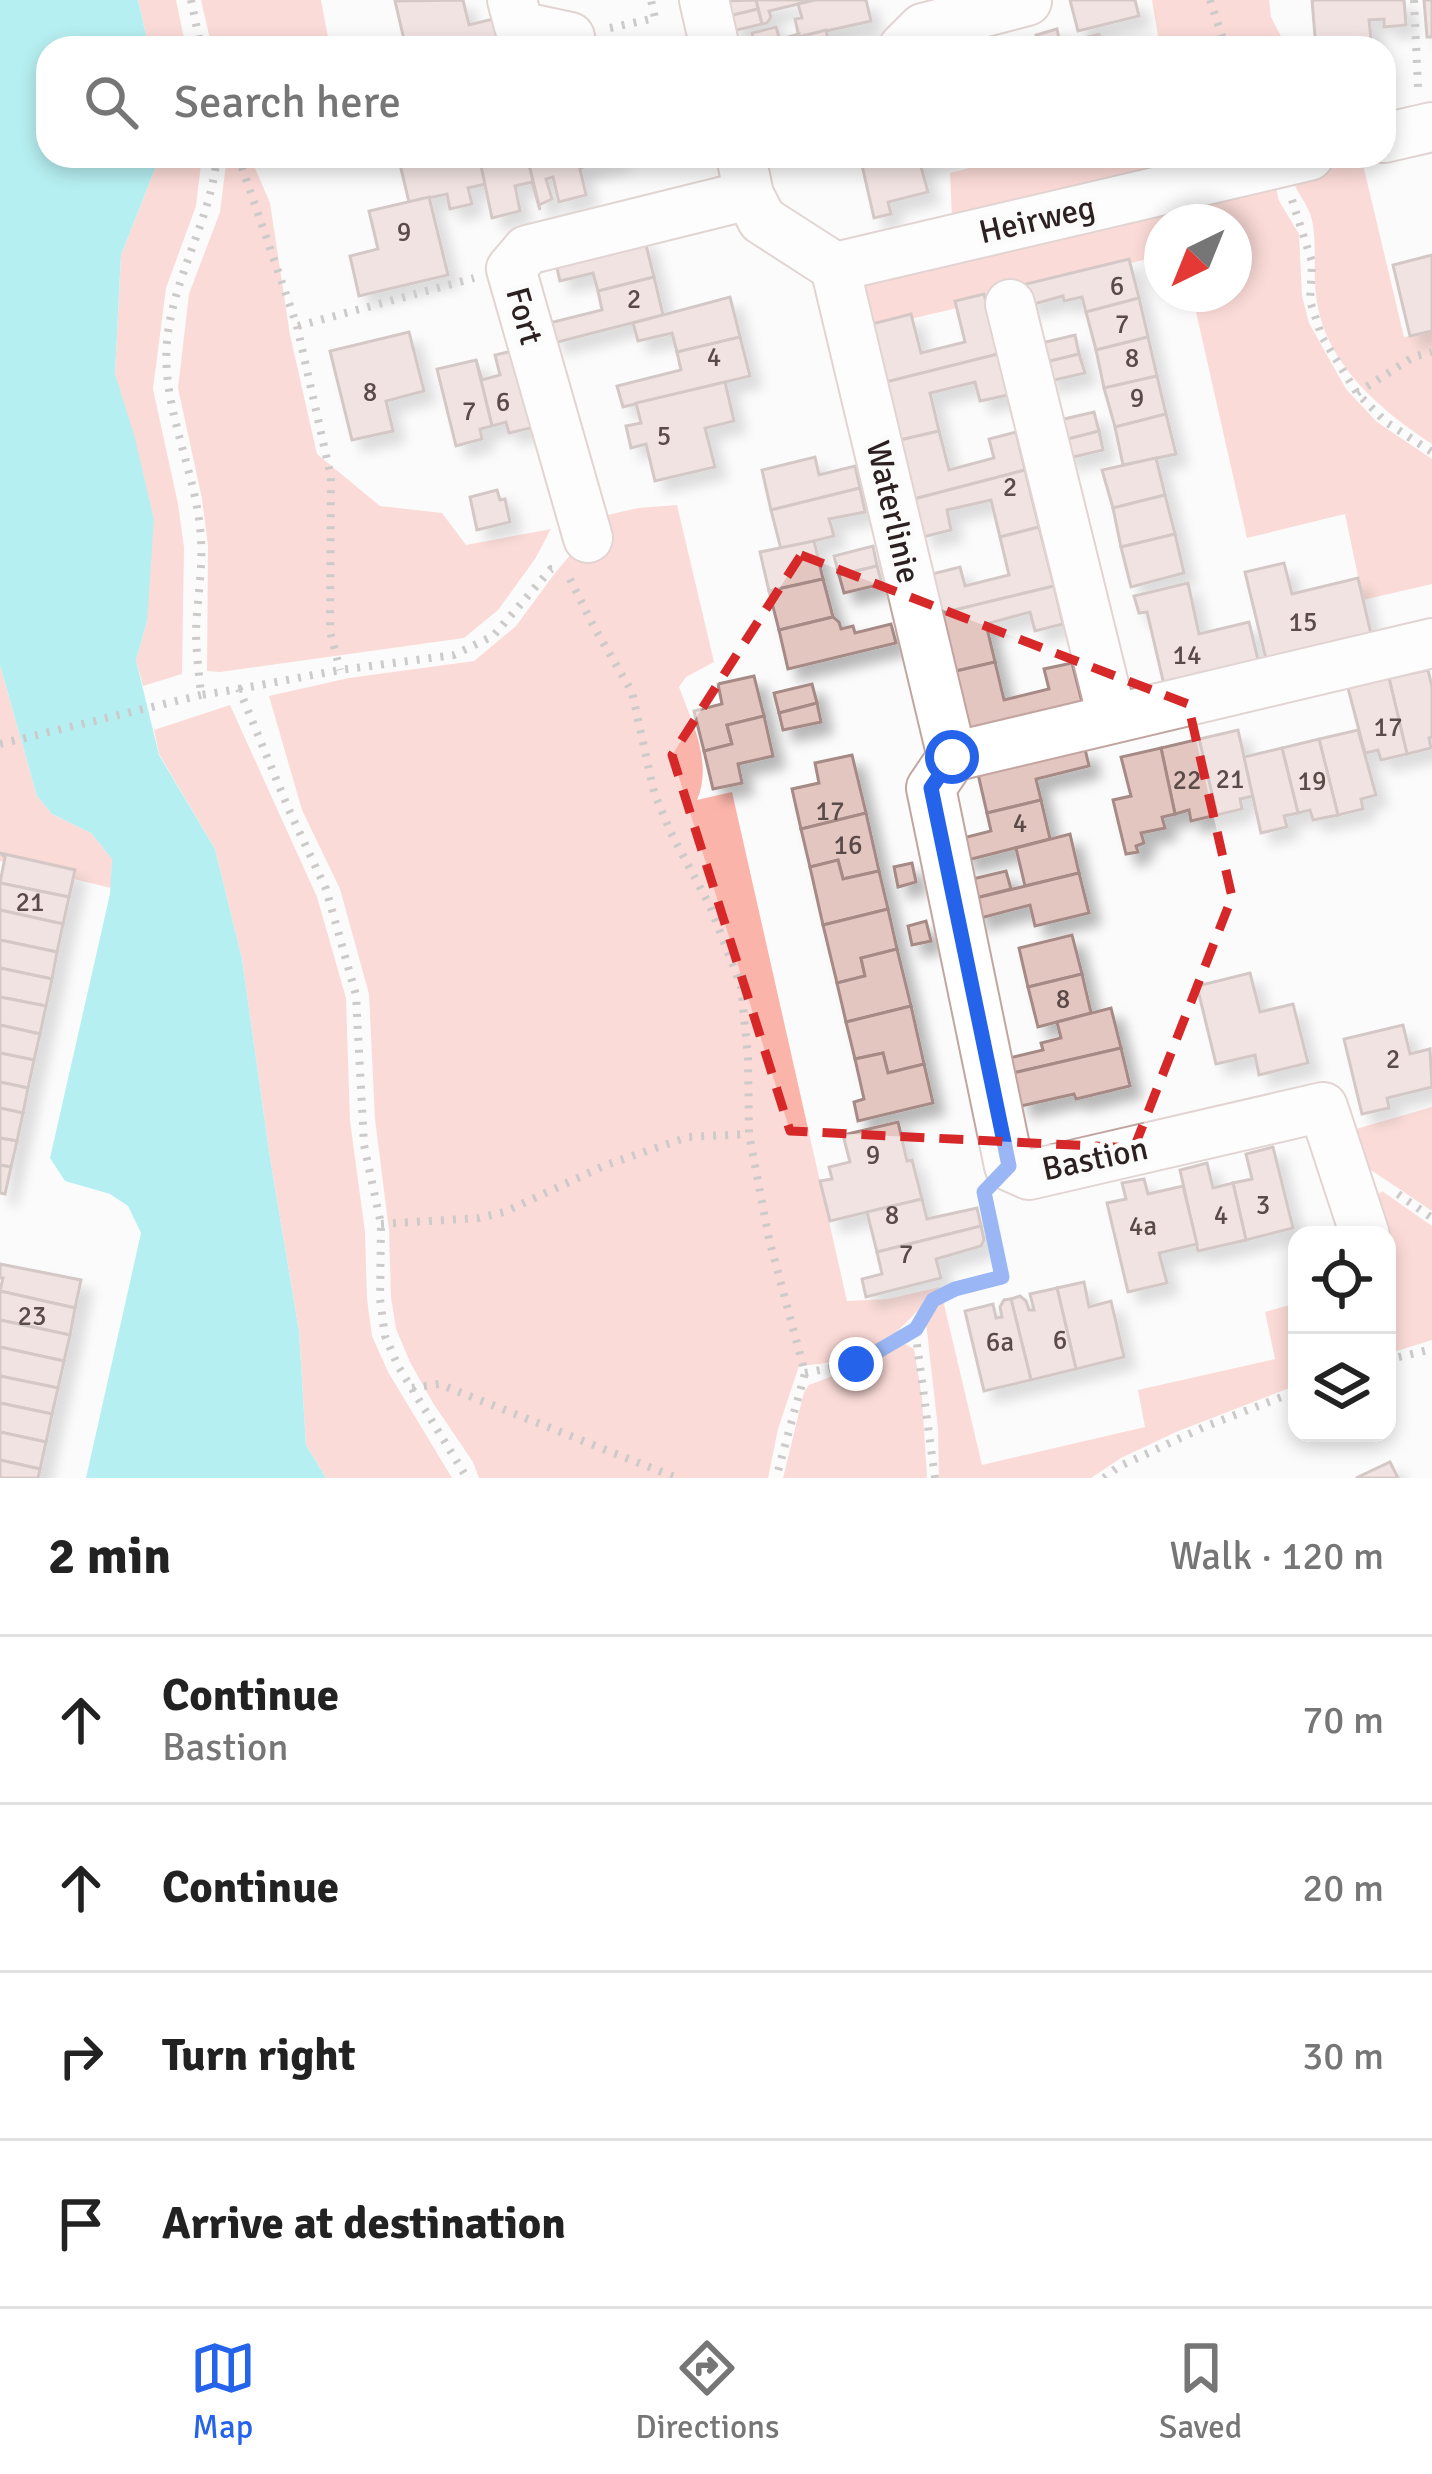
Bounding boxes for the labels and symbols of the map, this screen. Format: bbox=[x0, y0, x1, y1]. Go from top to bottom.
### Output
street label: Heirweg bbox=[975, 187, 1099, 253]
north arrow bbox=[1144, 204, 1252, 312]
house number: 9 bbox=[397, 216, 411, 249]
house number: 6 bbox=[1110, 270, 1124, 303]
street label: Fort bbox=[496, 283, 552, 349]
house number: 2 bbox=[627, 283, 641, 316]
house number: 7 bbox=[1115, 308, 1129, 341]
house number: 4 bbox=[707, 341, 721, 374]
house number: 8 bbox=[1125, 342, 1139, 375]
house number: 8 bbox=[363, 376, 377, 409]
house number: 9 bbox=[1130, 382, 1144, 415]
house number: 6 bbox=[496, 386, 510, 419]
house number: 7 bbox=[462, 395, 476, 428]
house number: 5 bbox=[657, 420, 671, 453]
street label: Waterlinie bbox=[857, 437, 929, 587]
house number: 2 bbox=[1003, 471, 1017, 504]
house number: 15 bbox=[1288, 606, 1318, 639]
house number: 14 bbox=[1172, 639, 1202, 672]
house number: 17 bbox=[1373, 711, 1403, 744]
route start bbox=[925, 730, 979, 784]
house number: 21 bbox=[1215, 763, 1245, 796]
house number: 22 bbox=[1172, 764, 1202, 797]
house number: 19 bbox=[1297, 765, 1327, 798]
house number: 17 bbox=[815, 795, 845, 828]
house number: 4 bbox=[1013, 807, 1027, 840]
house number: 16 bbox=[833, 829, 863, 862]
house number: 21 bbox=[15, 886, 45, 919]
house number: 8 bbox=[1056, 983, 1070, 1016]
house number: 2 bbox=[1386, 1043, 1400, 1076]
street label: Bastion bbox=[1038, 1128, 1152, 1190]
house number: 9 bbox=[866, 1139, 880, 1172]
house number: 3 bbox=[1256, 1189, 1270, 1222]
house number: 8 bbox=[885, 1199, 899, 1232]
house number: 4 bbox=[1214, 1199, 1228, 1232]
house number: 4a bbox=[1129, 1210, 1157, 1243]
house number: 7 bbox=[899, 1238, 913, 1271]
house number: 23 bbox=[17, 1300, 47, 1333]
house number: 6 bbox=[1053, 1324, 1067, 1357]
house number: 6a bbox=[986, 1326, 1014, 1359]
route end bbox=[829, 1337, 883, 1391]

